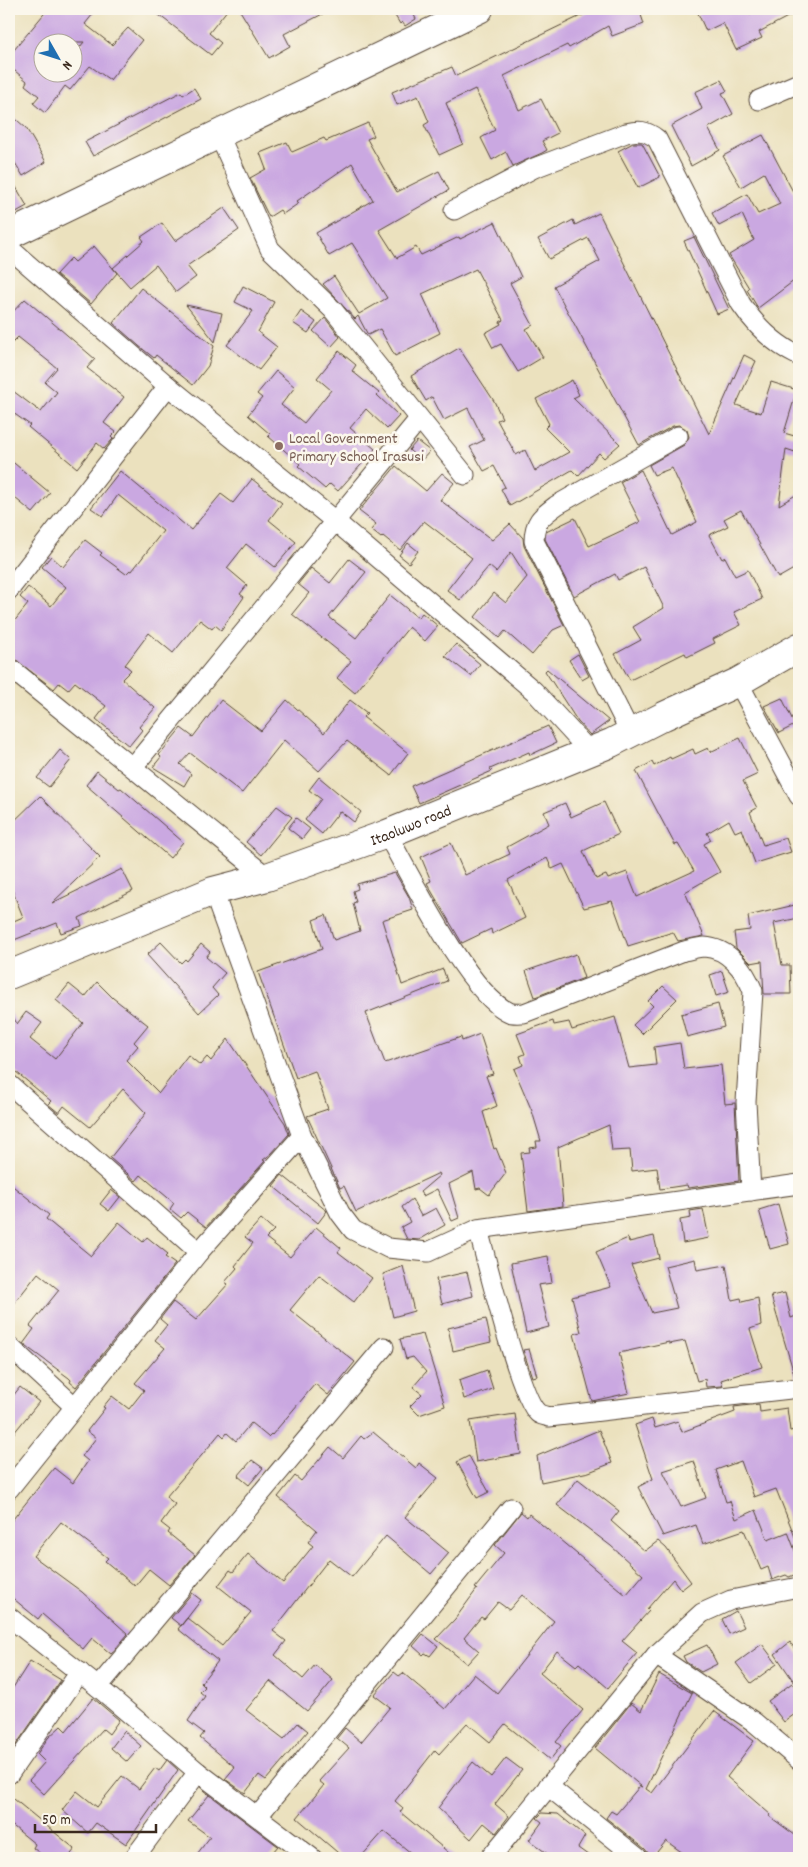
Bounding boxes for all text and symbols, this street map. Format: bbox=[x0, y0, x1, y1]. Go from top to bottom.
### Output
north arrow bbox=[32, 32, 82, 82]
text: N bbox=[57, 56, 76, 74]
place label: Local Government Primary School Irasusi bbox=[289, 428, 424, 469]
marker: Local Government Primary School Irasusi bbox=[273, 440, 285, 452]
street label: Itaoluwo road bbox=[367, 800, 455, 853]
scale bar bbox=[35, 1802, 156, 1834]
text: 50 m bbox=[42, 1810, 71, 1832]

